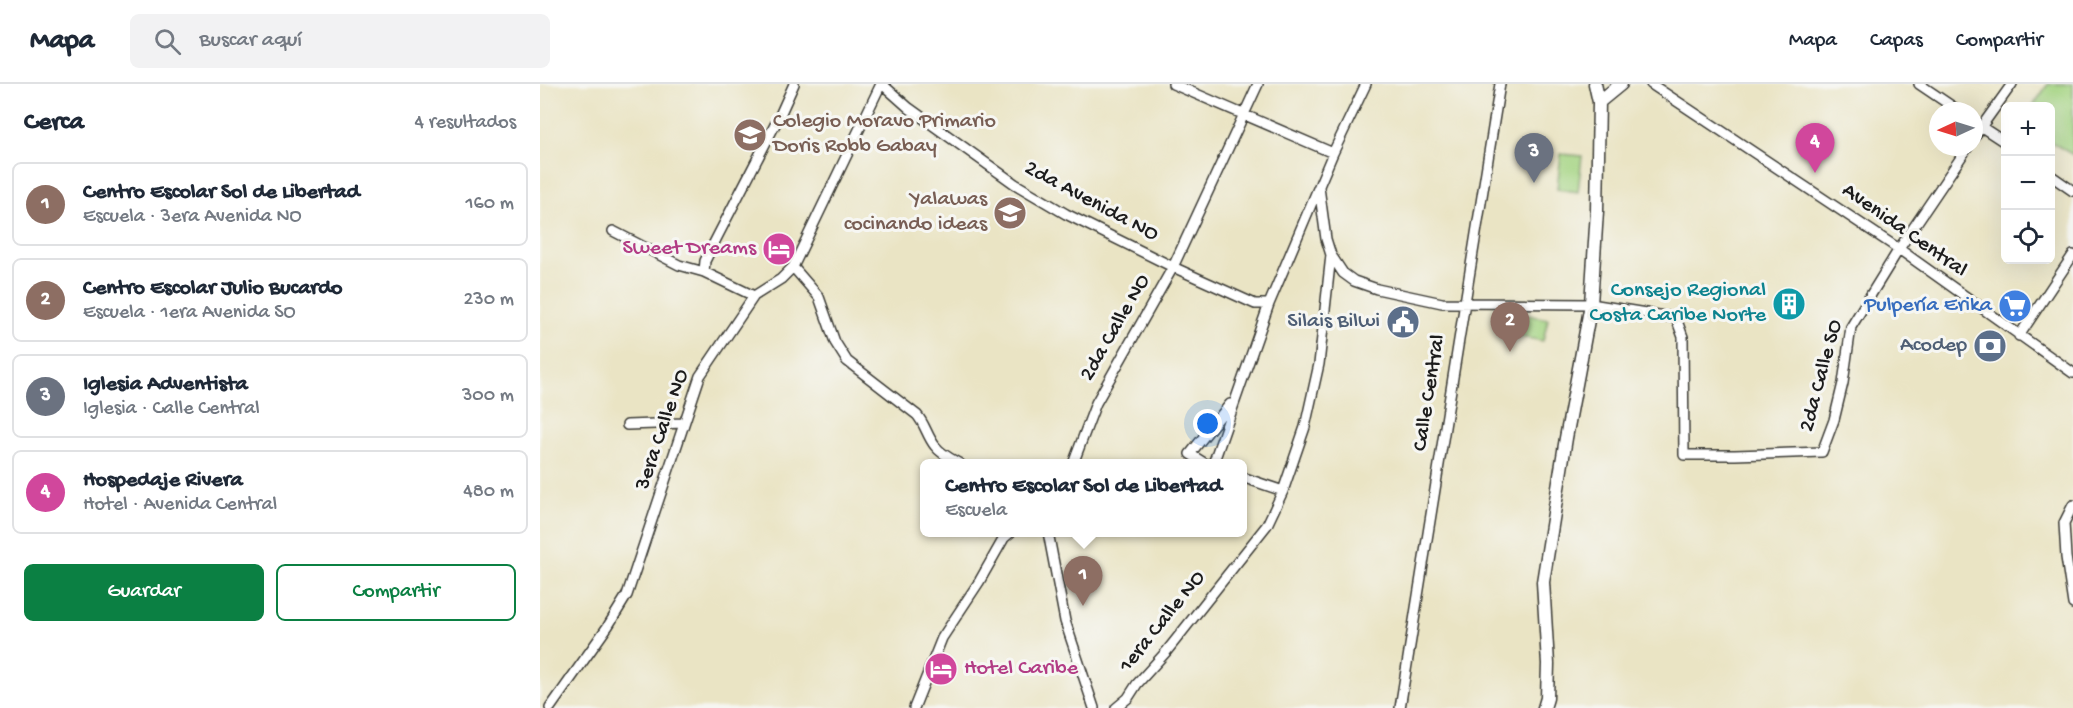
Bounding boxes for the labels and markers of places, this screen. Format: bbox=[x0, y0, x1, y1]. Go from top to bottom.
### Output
place label: Colegio Moravo Primario Doris Robb Gabay bbox=[771, 109, 996, 160]
school or university icon: Colegio Moravo Primario Doris Robb Gabay bbox=[732, 117, 768, 153]
pin: 4 bbox=[1796, 124, 1834, 173]
pin: 3 bbox=[1514, 134, 1554, 183]
place label: Yalawas cocinando ideas bbox=[844, 187, 988, 238]
school or university icon: Yalawas cocinando ideas bbox=[992, 195, 1028, 231]
hotel icon: Sweet Dreams bbox=[761, 231, 797, 267]
place label: Sweet Dreams bbox=[622, 236, 757, 262]
place label: Consejo Regional Costa Caribe Norte bbox=[1589, 278, 1767, 329]
building icon: Consejo Regional Costa Caribe Norte bbox=[1771, 286, 1807, 322]
supermarket icon: Pulpería Erika bbox=[1997, 288, 2033, 324]
place label: Pulpería Erika bbox=[1863, 293, 1993, 319]
pin: 2 bbox=[1490, 302, 1530, 352]
public building icon: Silais Bilwi bbox=[1385, 304, 1421, 340]
place label: Silais Bilwi bbox=[1287, 309, 1380, 335]
bank icon: Acodep bbox=[1972, 328, 2008, 364]
place label: Acodep bbox=[1900, 333, 1967, 359]
pin: 1 bbox=[1064, 556, 1102, 606]
hotel icon: Hotel Caribe bbox=[923, 651, 959, 687]
place label: Hotel Caribe bbox=[964, 656, 1079, 682]

